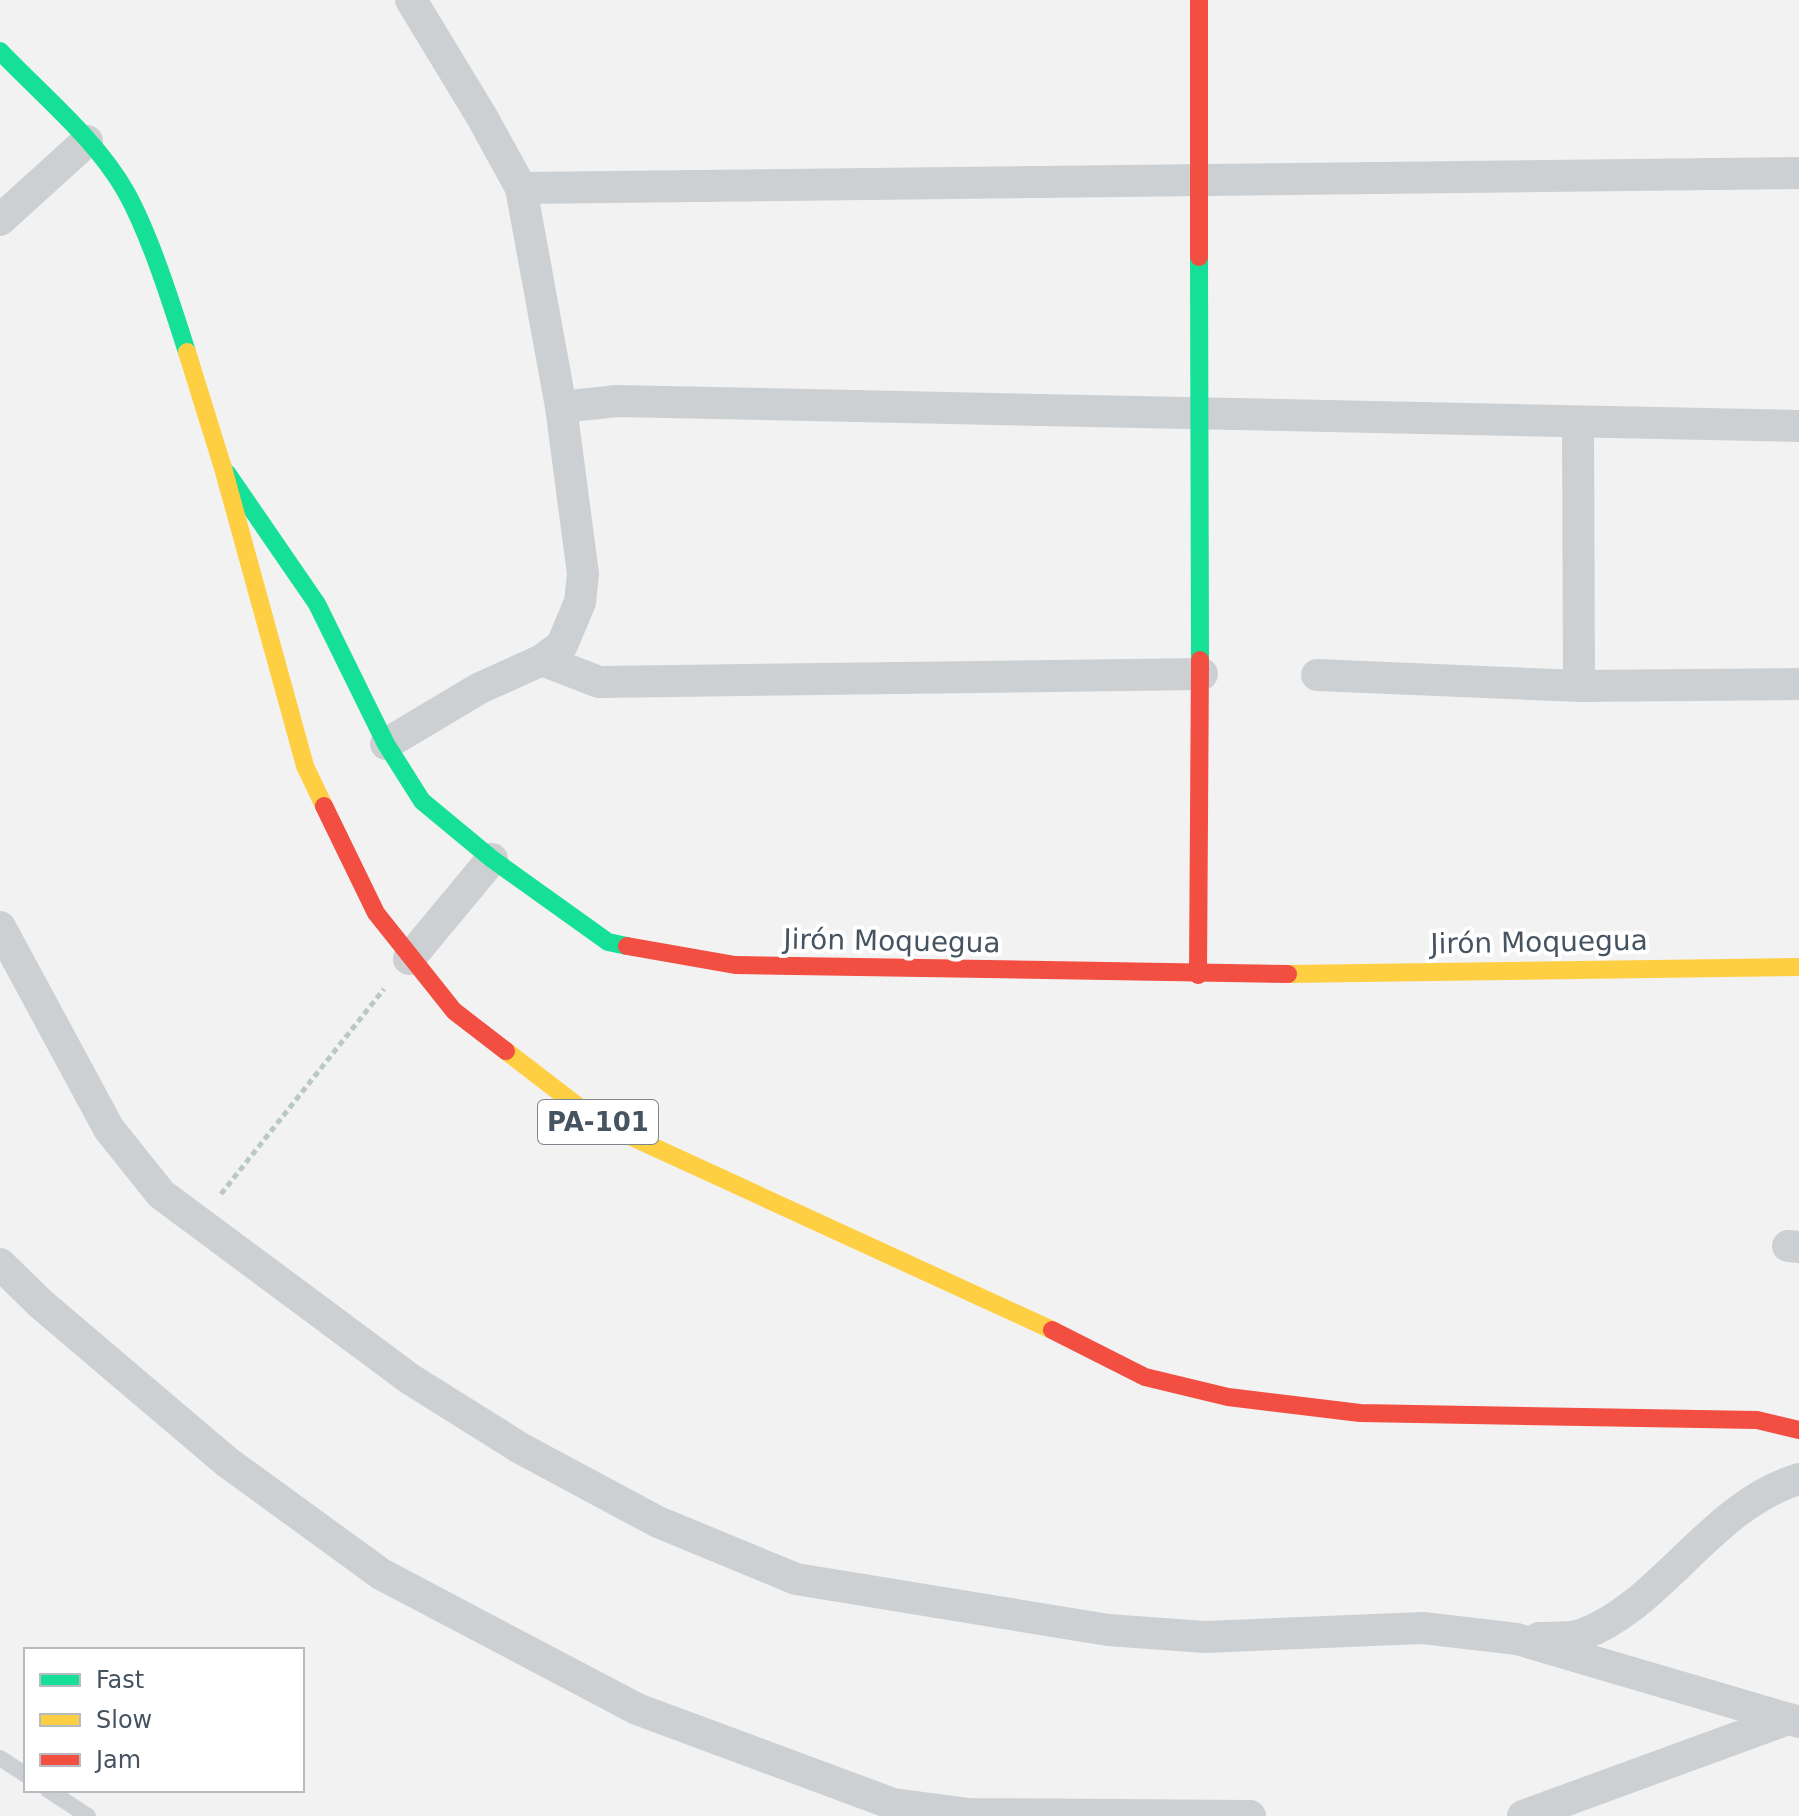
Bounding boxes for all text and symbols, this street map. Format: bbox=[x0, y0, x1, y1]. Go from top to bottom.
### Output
street label: Jirón Moquegua bbox=[781, 923, 1001, 959]
street label: Jirón Moquegua bbox=[1428, 924, 1648, 960]
road number: PA-101 bbox=[538, 1100, 658, 1144]
legend bbox=[24, 1648, 304, 1792]
text: Fast bbox=[96, 1666, 144, 1694]
text: Slow bbox=[96, 1706, 152, 1734]
text: Jam bbox=[94, 1746, 141, 1774]

